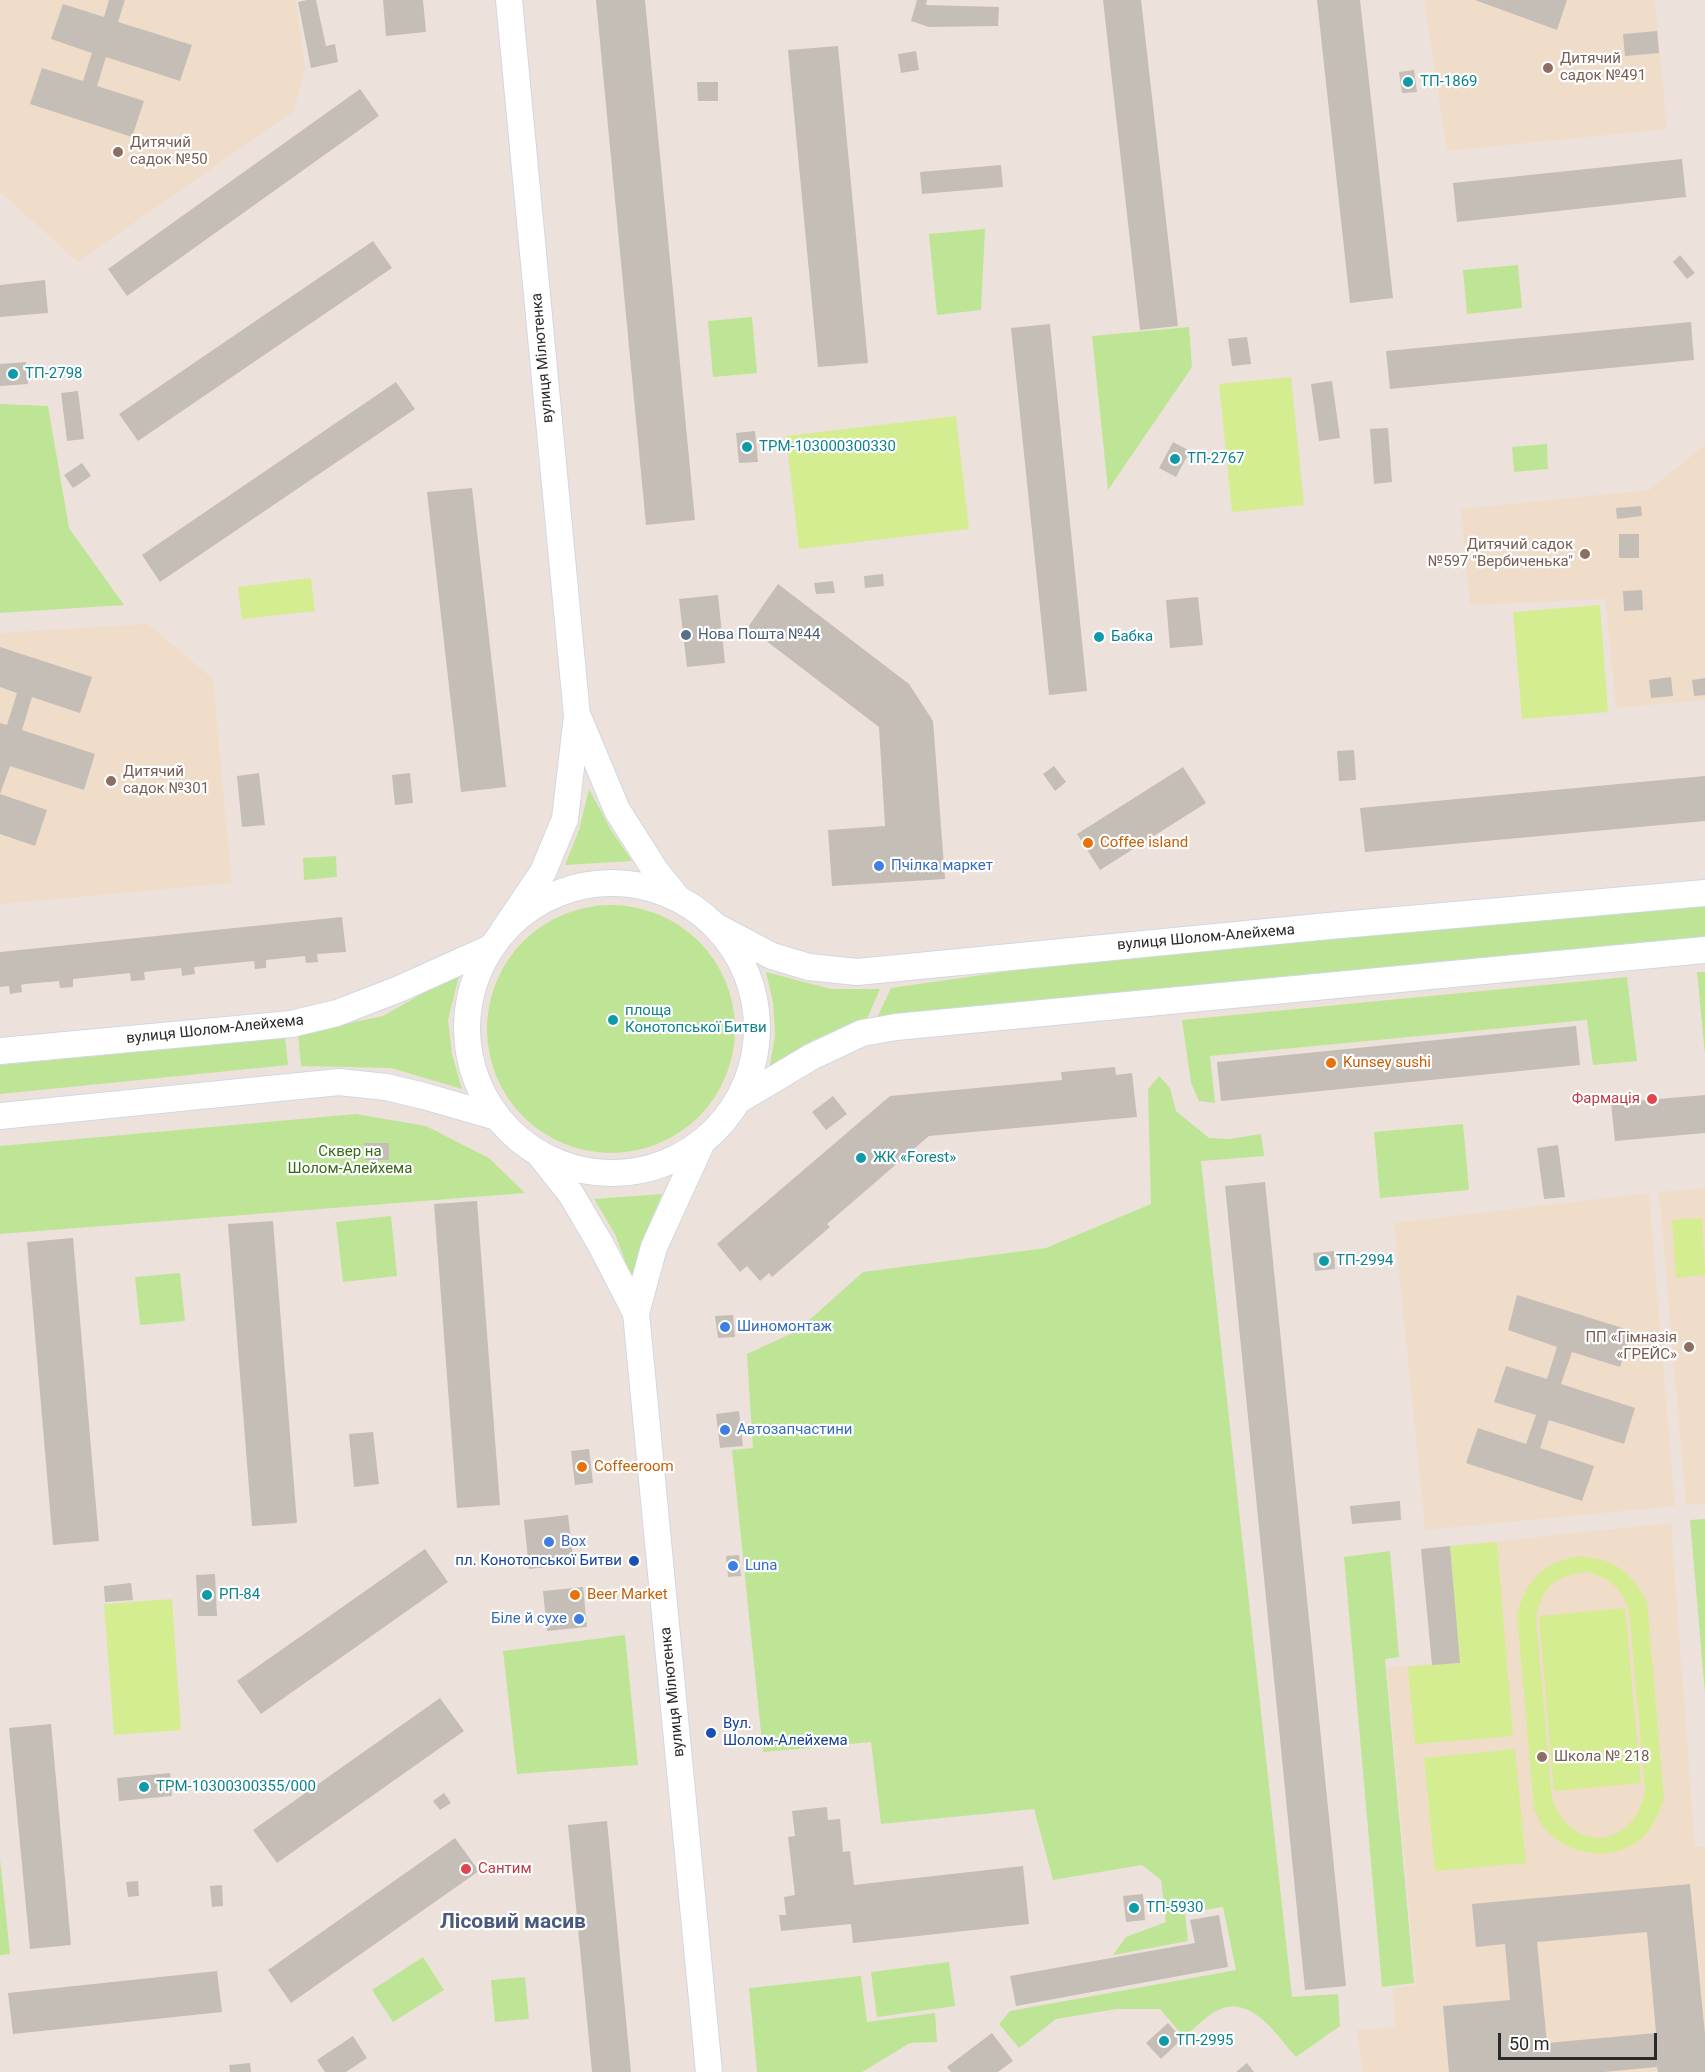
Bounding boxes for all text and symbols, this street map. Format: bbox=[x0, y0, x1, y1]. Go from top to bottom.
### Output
place label: Дитячий садок №491 bbox=[1560, 50, 1646, 85]
marker: Дитячий садок №491 bbox=[1541, 61, 1555, 75]
place label: ТП-1869 bbox=[1420, 73, 1478, 91]
marker: ТП-1869 bbox=[1401, 75, 1415, 89]
place label: Дитячий садок №50 bbox=[130, 134, 208, 169]
marker: Дитячий садок №50 bbox=[111, 145, 125, 159]
street label: вулиця Мілютенка bbox=[528, 292, 558, 424]
place label: ТП-2798 bbox=[25, 365, 83, 383]
marker: ТП-2798 bbox=[6, 367, 20, 381]
place label: ТРМ-103000300330 bbox=[759, 438, 896, 456]
marker: ТРМ-103000300330 bbox=[740, 440, 754, 454]
place label: ТП-2767 bbox=[1187, 450, 1245, 468]
marker: ТП-2767 bbox=[1168, 452, 1182, 466]
place label: Дитячий садок №597 "Вербиченька" bbox=[1428, 536, 1573, 571]
marker: Дитячий садок №597 "Вербиченька" bbox=[1578, 547, 1592, 561]
place label: Нова Пошта №44 bbox=[698, 626, 820, 644]
marker: Нова Пошта №44 bbox=[679, 628, 693, 642]
place label: Бабка bbox=[1111, 628, 1153, 646]
marker: Бабка bbox=[1092, 630, 1106, 644]
place label: Дитячий садок №301 bbox=[123, 763, 209, 798]
marker: Дитячий садок №301 bbox=[104, 774, 118, 788]
place label: Coffee island bbox=[1100, 834, 1188, 852]
marker: Coffee island bbox=[1081, 836, 1095, 850]
place label: Пчілка маркет bbox=[891, 857, 993, 875]
marker: Пчілка маркет bbox=[872, 859, 886, 873]
street label: вулиця Шолом-Алейхема bbox=[1116, 921, 1296, 955]
place label: площа Конотопської Битви bbox=[625, 1002, 767, 1037]
street label: вулиця Шолом-Алейхема bbox=[125, 1012, 305, 1048]
marker: площа Конотопської Битви bbox=[606, 1013, 620, 1027]
place label: Kunsey sushi bbox=[1343, 1054, 1431, 1072]
marker: Kunsey sushi bbox=[1324, 1056, 1338, 1070]
place label: Фармація bbox=[1572, 1090, 1640, 1108]
marker: Фармація bbox=[1645, 1092, 1659, 1106]
park label: Сквер на Шолом-Алейхема bbox=[288, 1143, 412, 1178]
place label: ЖК «Forest» bbox=[873, 1149, 956, 1167]
marker: ЖК «Forest» bbox=[854, 1151, 868, 1165]
place label: ТП-2994 bbox=[1336, 1252, 1394, 1270]
marker: ТП-2994 bbox=[1317, 1254, 1331, 1268]
place label: Шиномонтаж bbox=[737, 1318, 832, 1336]
marker: Шиномонтаж bbox=[718, 1320, 732, 1334]
place label: ПП «Гімназія «ГРЕЙС» bbox=[1585, 1329, 1677, 1364]
marker: ПП «Гімназія «ГРЕЙС» bbox=[1682, 1340, 1696, 1354]
place label: Автозапчастини bbox=[737, 1421, 853, 1439]
marker: Автозапчастини bbox=[718, 1423, 732, 1437]
place label: Coffeeroom bbox=[594, 1458, 674, 1476]
marker: Coffeeroom bbox=[575, 1460, 589, 1474]
place label: Box bbox=[561, 1533, 586, 1551]
marker: Box bbox=[542, 1535, 556, 1549]
place label: пл. Конотопської Битви bbox=[455, 1552, 622, 1570]
marker: пл. Конотопської Битви bbox=[627, 1554, 641, 1568]
place label: Luna bbox=[745, 1557, 777, 1575]
marker: Luna bbox=[726, 1559, 740, 1573]
place label: РП-84 bbox=[219, 1586, 260, 1604]
place label: Beer Market bbox=[587, 1586, 668, 1604]
marker: РП-84 bbox=[200, 1588, 214, 1602]
marker: Beer Market bbox=[568, 1588, 582, 1602]
place label: Біле й сухе bbox=[491, 1610, 567, 1628]
marker: Біле й сухе bbox=[572, 1612, 586, 1626]
street label: вулиця Мілютенка bbox=[657, 1626, 689, 1758]
place label: Вул. Шолом-Алейхема bbox=[723, 1715, 848, 1750]
marker: Вул. Шолом-Алейхема bbox=[704, 1726, 718, 1740]
place label: Школа № 218 bbox=[1554, 1748, 1649, 1766]
marker: Школа № 218 bbox=[1535, 1750, 1549, 1764]
place label: ТРМ-10300300355/000 bbox=[156, 1778, 316, 1796]
marker: ТРМ-10300300355/000 bbox=[137, 1780, 151, 1794]
place label: Сантим bbox=[478, 1860, 532, 1878]
marker: Сантим bbox=[459, 1862, 473, 1876]
place label: ТП-5930 bbox=[1146, 1899, 1204, 1917]
marker: ТП-5930 bbox=[1127, 1901, 1141, 1915]
district label: Лісовий масив bbox=[440, 1910, 586, 1936]
scale bar bbox=[1501, 2021, 1660, 2059]
place label: ТП-2995 bbox=[1176, 2032, 1234, 2050]
text: 50 m bbox=[1509, 2033, 1549, 2054]
marker: ТП-2995 bbox=[1157, 2034, 1171, 2048]

